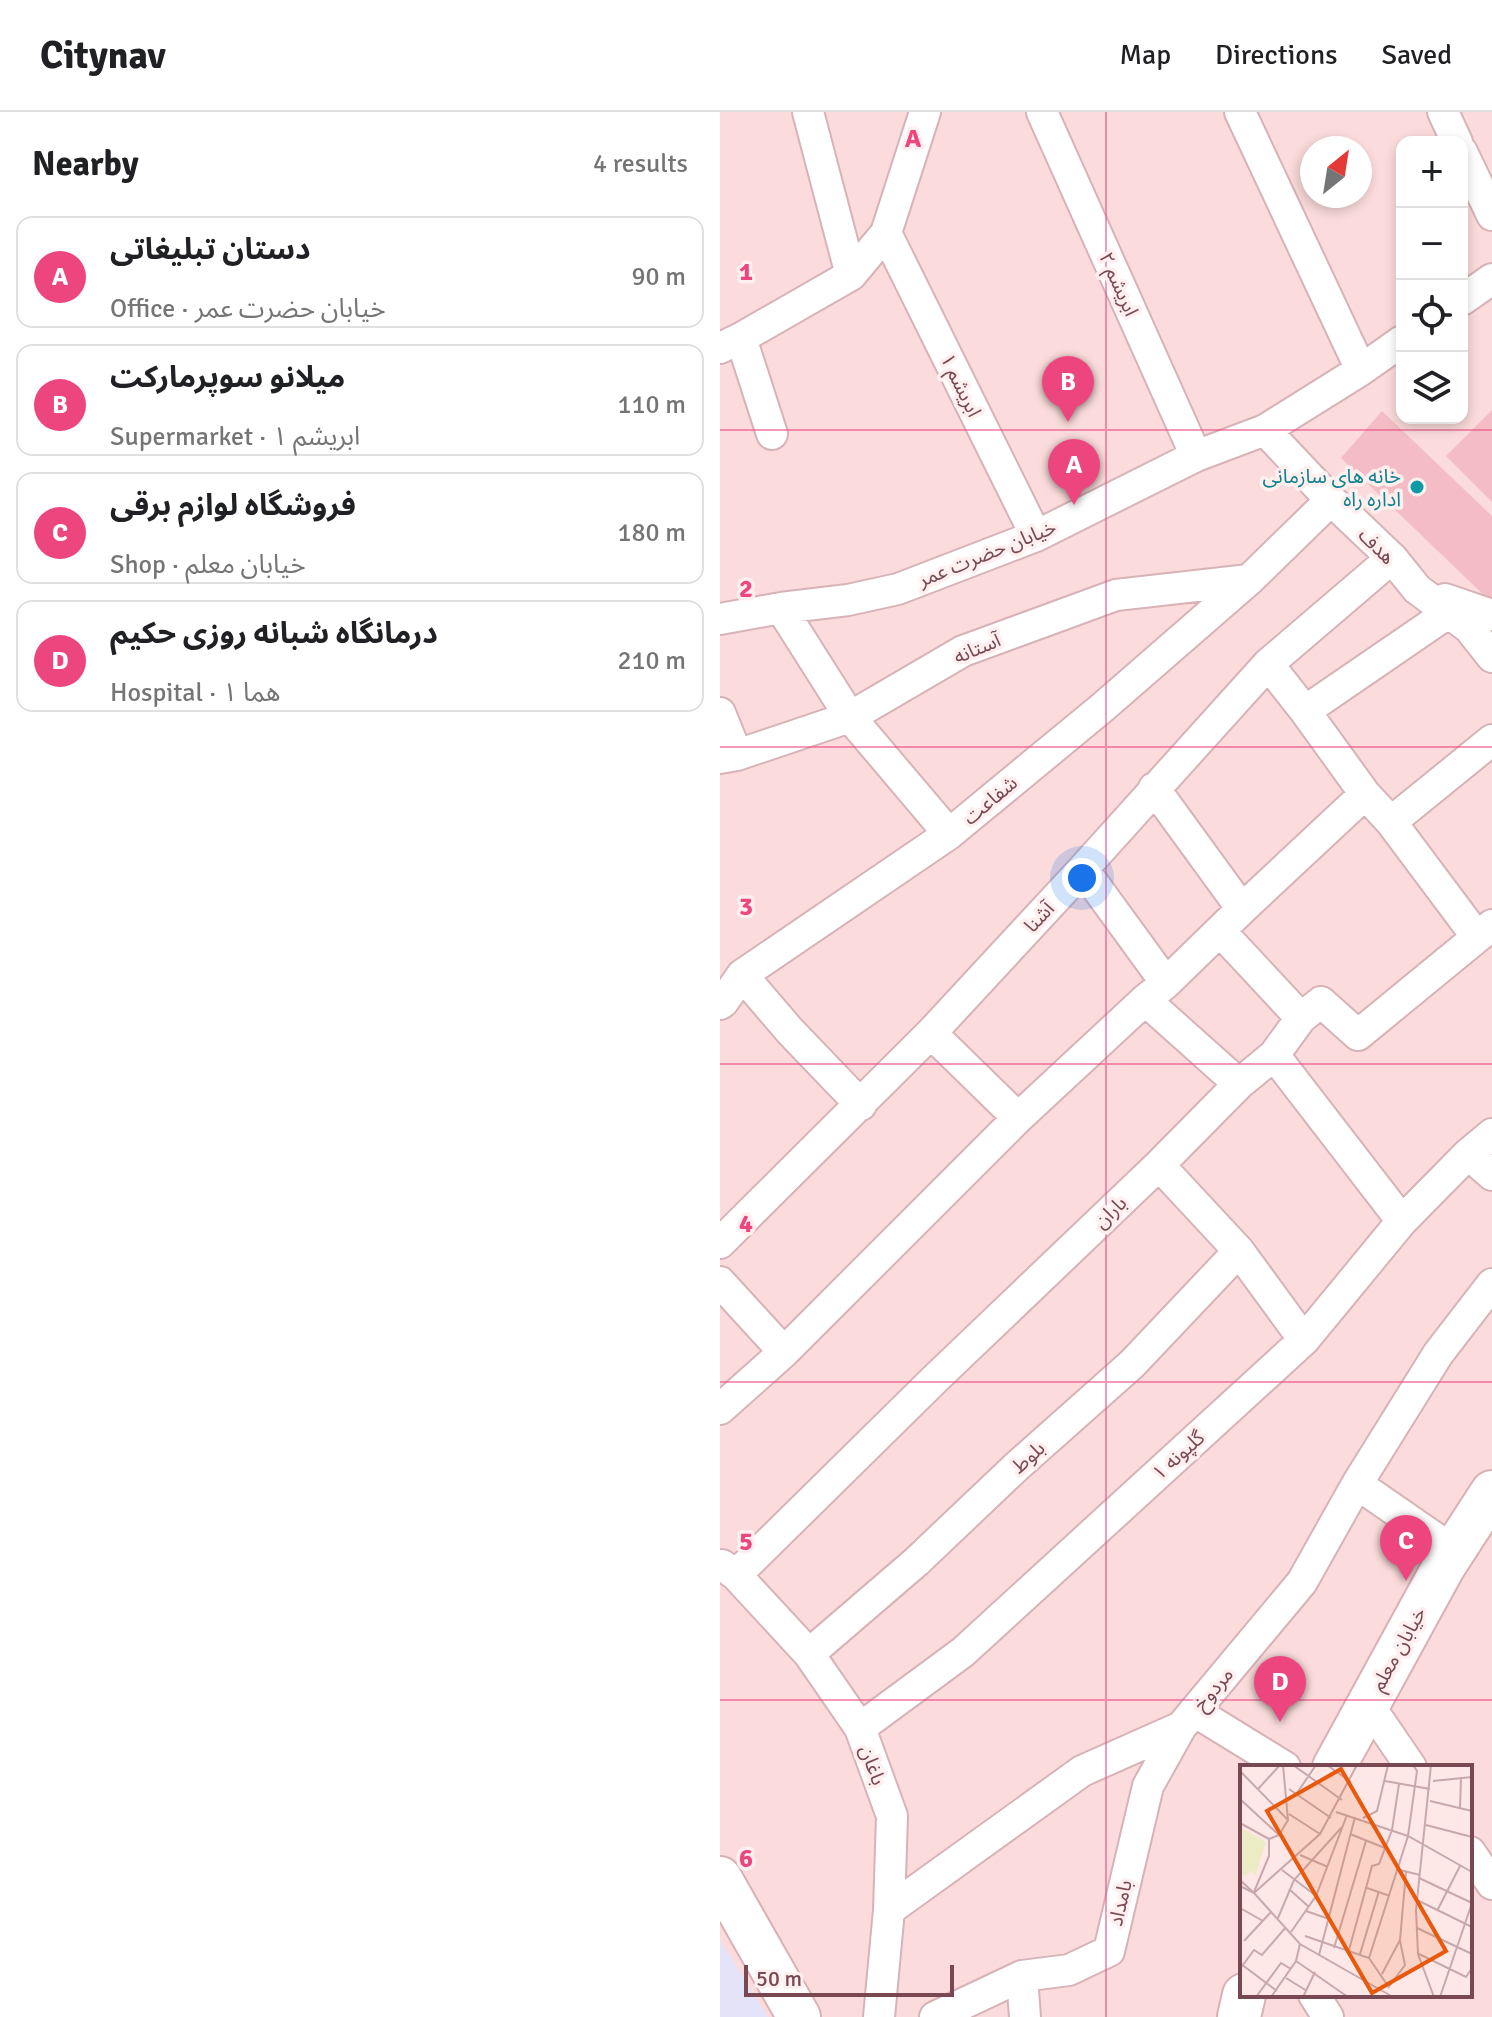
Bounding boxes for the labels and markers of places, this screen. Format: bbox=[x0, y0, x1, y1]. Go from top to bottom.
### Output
pin: B bbox=[1042, 356, 1094, 422]
pin: A bbox=[1048, 439, 1100, 505]
place label: خانه های سازمانی اداره راه bbox=[1263, 464, 1401, 512]
marker: خانه های سازمانی اداره راه bbox=[1408, 478, 1426, 496]
pin: C bbox=[1380, 1515, 1432, 1581]
pin: D bbox=[1254, 1656, 1306, 1722]

